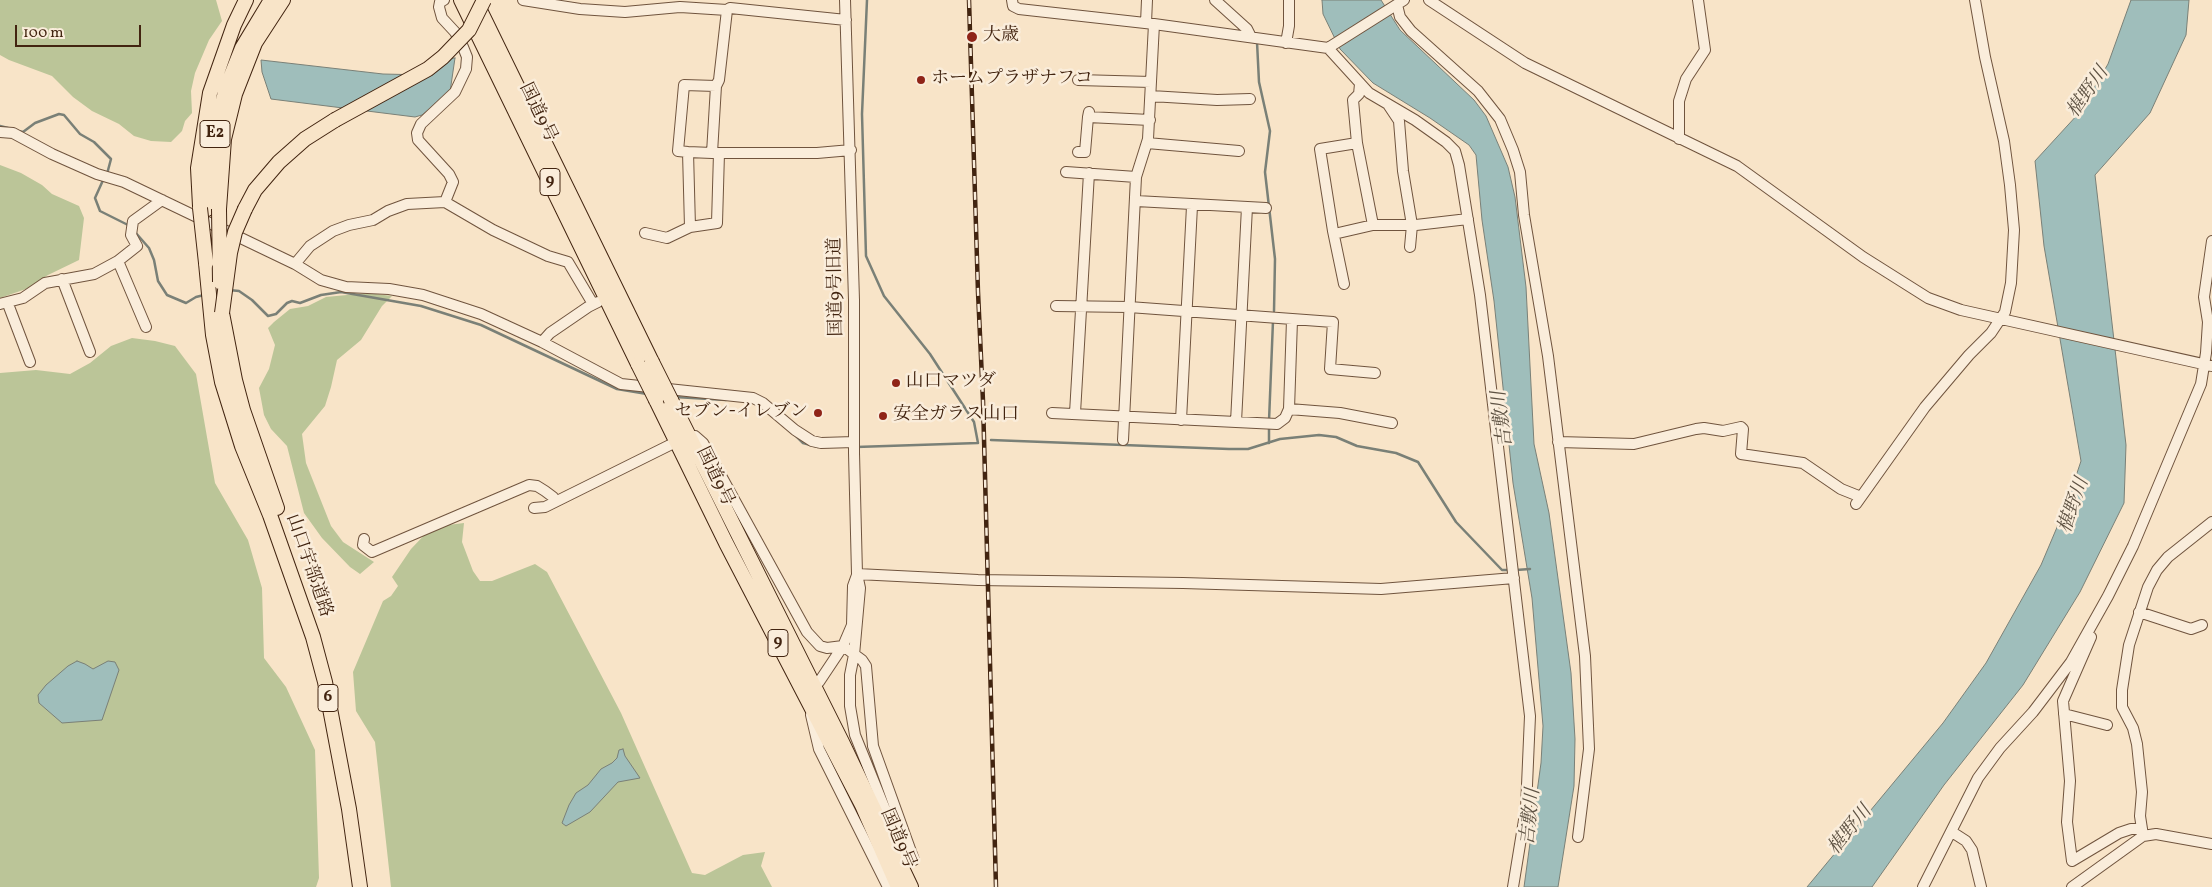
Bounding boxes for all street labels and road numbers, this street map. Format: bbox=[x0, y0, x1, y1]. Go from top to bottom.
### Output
street label: 国道9号 bbox=[513, 80, 561, 146]
road number: E2 bbox=[200, 120, 230, 148]
road number: 9 bbox=[540, 168, 560, 196]
street label: 国道9号旧道 bbox=[825, 237, 849, 337]
street label: 国道9号 bbox=[690, 444, 738, 510]
street label: 山口宇部道路 bbox=[280, 511, 336, 621]
road number: 9 bbox=[768, 630, 788, 656]
road number: 6 bbox=[318, 684, 338, 711]
street label: 国道9号 bbox=[875, 806, 919, 872]

